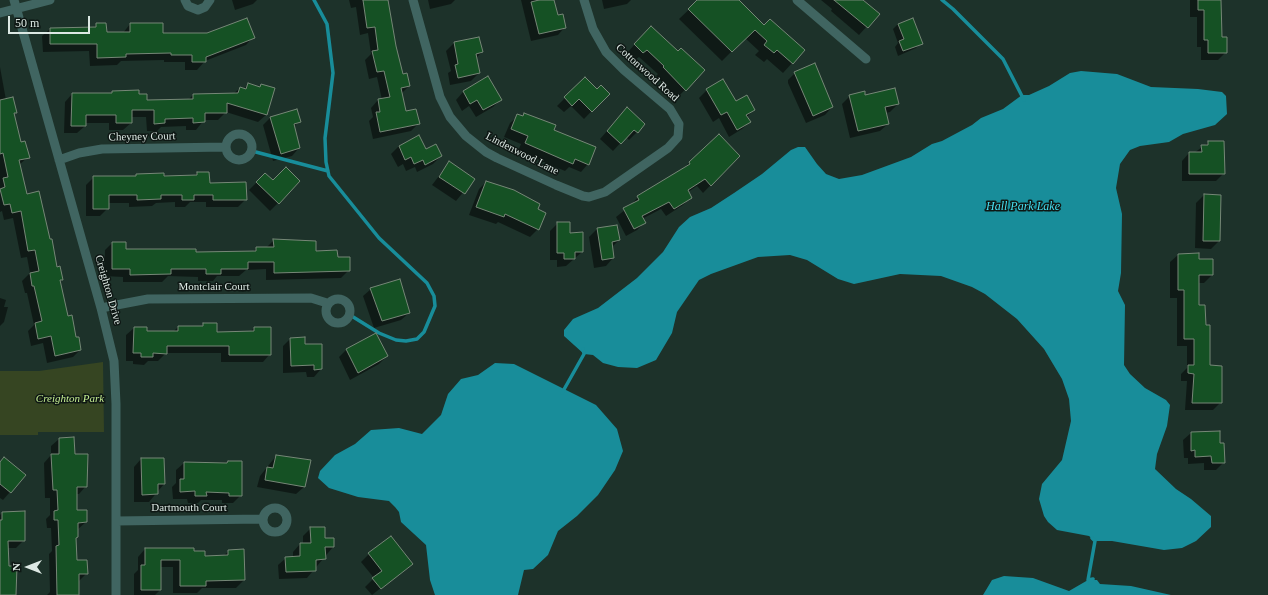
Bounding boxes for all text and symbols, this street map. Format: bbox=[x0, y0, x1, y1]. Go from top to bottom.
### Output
scale bar bbox=[10, 8, 92, 34]
text: 50 m bbox=[15, 16, 39, 30]
street label: Cottonwood Road bbox=[613, 41, 681, 105]
street label: Cheyney Court bbox=[108, 130, 176, 144]
street label: Lindenwood Lane bbox=[483, 130, 561, 178]
water label: Hall Park Lake bbox=[986, 200, 1060, 214]
street label: Creighton Drive bbox=[92, 254, 124, 326]
street label: Montclair Court bbox=[178, 280, 250, 294]
park label: Creighton Park bbox=[36, 392, 104, 406]
street label: Dartmouth Court bbox=[151, 501, 227, 515]
north arrow bbox=[8, 547, 48, 587]
text: N bbox=[10, 563, 22, 571]

